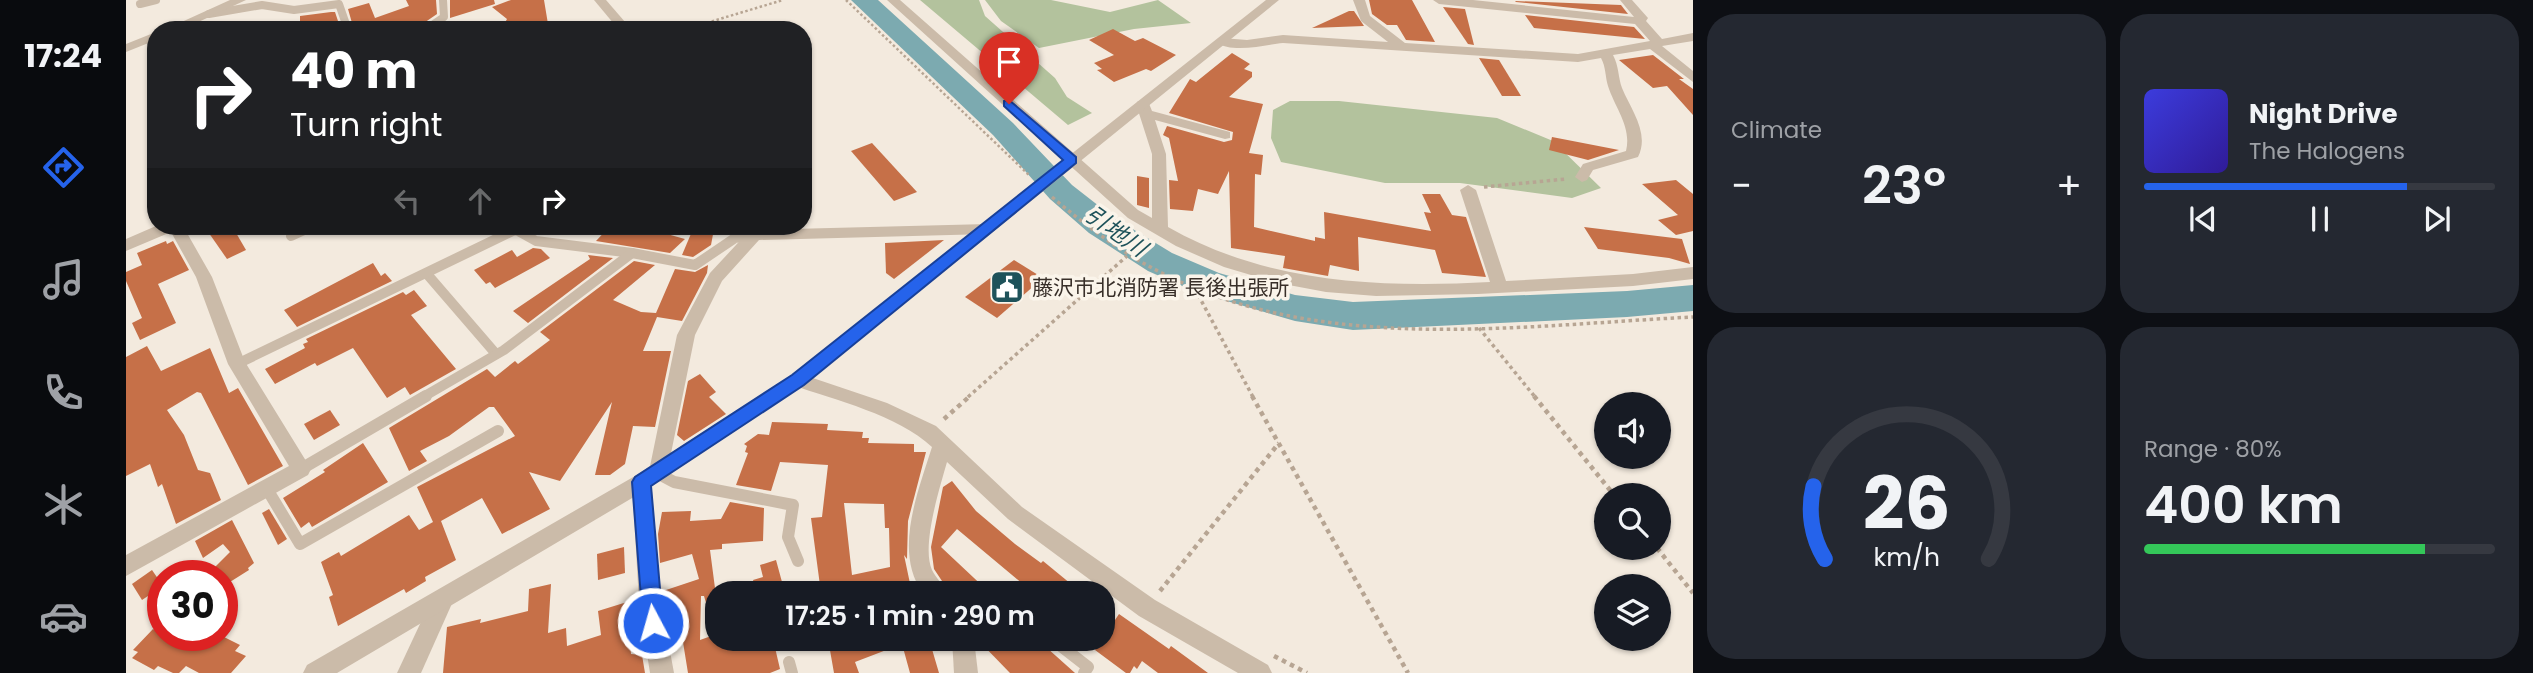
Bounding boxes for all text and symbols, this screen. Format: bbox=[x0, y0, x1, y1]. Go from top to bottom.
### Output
pin bbox=[979, 32, 1039, 104]
text: 17:24 bbox=[24, 33, 102, 78]
text: 40 m bbox=[290, 37, 417, 105]
icon: arrive bbox=[990, 43, 1028, 81]
icon: right bbox=[175, 49, 266, 140]
text: Night Drive bbox=[2249, 96, 2397, 132]
text: Turn right bbox=[290, 102, 442, 147]
text: Climate bbox=[1731, 114, 1822, 146]
text: The Halogens bbox=[2249, 135, 2405, 167]
icon: directions bbox=[39, 143, 88, 192]
text: 23° bbox=[1862, 149, 1946, 222]
text: − bbox=[1731, 159, 1752, 212]
text: + bbox=[2056, 159, 2082, 212]
icon: left bbox=[388, 182, 426, 220]
icon: ahead bbox=[461, 182, 499, 220]
icon: right bbox=[534, 182, 572, 220]
water label: 引地川 bbox=[1079, 198, 1156, 266]
icon: previous bbox=[2184, 200, 2222, 238]
icon: pause bbox=[2301, 200, 2339, 238]
icon: next bbox=[2418, 200, 2456, 238]
icon: music bbox=[39, 255, 88, 304]
public building icon: 藤沢市北消防署 長後出張所 bbox=[988, 268, 1026, 306]
place label: 藤沢市北消防署 長後出張所 bbox=[1032, 273, 1290, 302]
icon: phone bbox=[39, 368, 88, 417]
map controls bbox=[1594, 392, 1671, 651]
button: sound bbox=[1594, 392, 1671, 469]
text: Range · 80% bbox=[2144, 433, 2282, 465]
text: 26 bbox=[1863, 453, 1950, 554]
text: 400 km bbox=[2144, 468, 2343, 541]
icon: climate bbox=[39, 480, 88, 529]
button: search bbox=[1594, 483, 1671, 560]
text: km/h bbox=[1873, 540, 1940, 575]
speed limit sign: 30 bbox=[147, 560, 238, 651]
button: layers bbox=[1594, 574, 1671, 651]
position arrow bbox=[616, 586, 690, 660]
icon: car bbox=[39, 592, 88, 641]
text: 17:25 · 1 min · 290 m bbox=[785, 598, 1035, 634]

